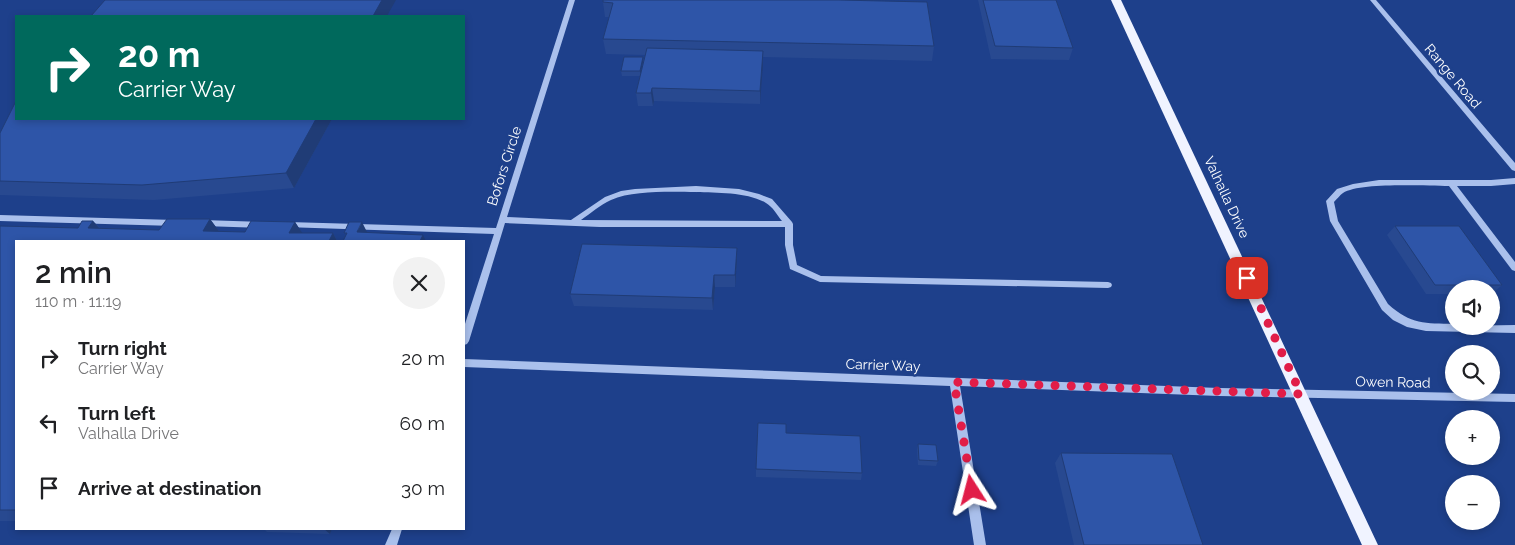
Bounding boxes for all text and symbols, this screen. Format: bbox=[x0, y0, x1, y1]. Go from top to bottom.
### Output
text: 20 m bbox=[118, 34, 200, 75]
icon: right bbox=[35, 35, 100, 100]
street label: Range Road bbox=[1422, 41, 1484, 111]
text: Carrier Way bbox=[118, 76, 236, 102]
street label: Bofors Circle bbox=[484, 124, 524, 208]
street label: Valhalla Drive bbox=[1201, 154, 1253, 240]
text: 2 min bbox=[35, 255, 112, 290]
button: close bbox=[393, 257, 445, 309]
pin bbox=[1226, 257, 1268, 299]
icon: arrive bbox=[1233, 264, 1261, 292]
map controls bbox=[1445, 280, 1500, 530]
button: sound bbox=[1445, 280, 1500, 335]
text: 110 m · 11:19 bbox=[35, 292, 121, 311]
text: Turn right bbox=[78, 337, 167, 359]
icon: right bbox=[35, 344, 63, 372]
button: search bbox=[1445, 345, 1500, 400]
text: 20 m bbox=[401, 347, 445, 369]
street label: Carrier Way bbox=[845, 356, 921, 374]
text: Carrier Way bbox=[78, 359, 164, 378]
street label: Owen Road bbox=[1355, 373, 1431, 391]
text: Turn left bbox=[78, 402, 155, 424]
icon: left bbox=[35, 409, 63, 437]
button: + bbox=[1445, 410, 1500, 465]
text: 60 m bbox=[400, 412, 445, 434]
text: Valhalla Drive bbox=[78, 424, 179, 443]
position arrow bbox=[945, 463, 997, 515]
icon: arrive bbox=[35, 474, 63, 502]
button: − bbox=[1445, 475, 1500, 530]
text: Arrive at destination bbox=[78, 477, 262, 499]
text: 30 m bbox=[401, 477, 445, 499]

